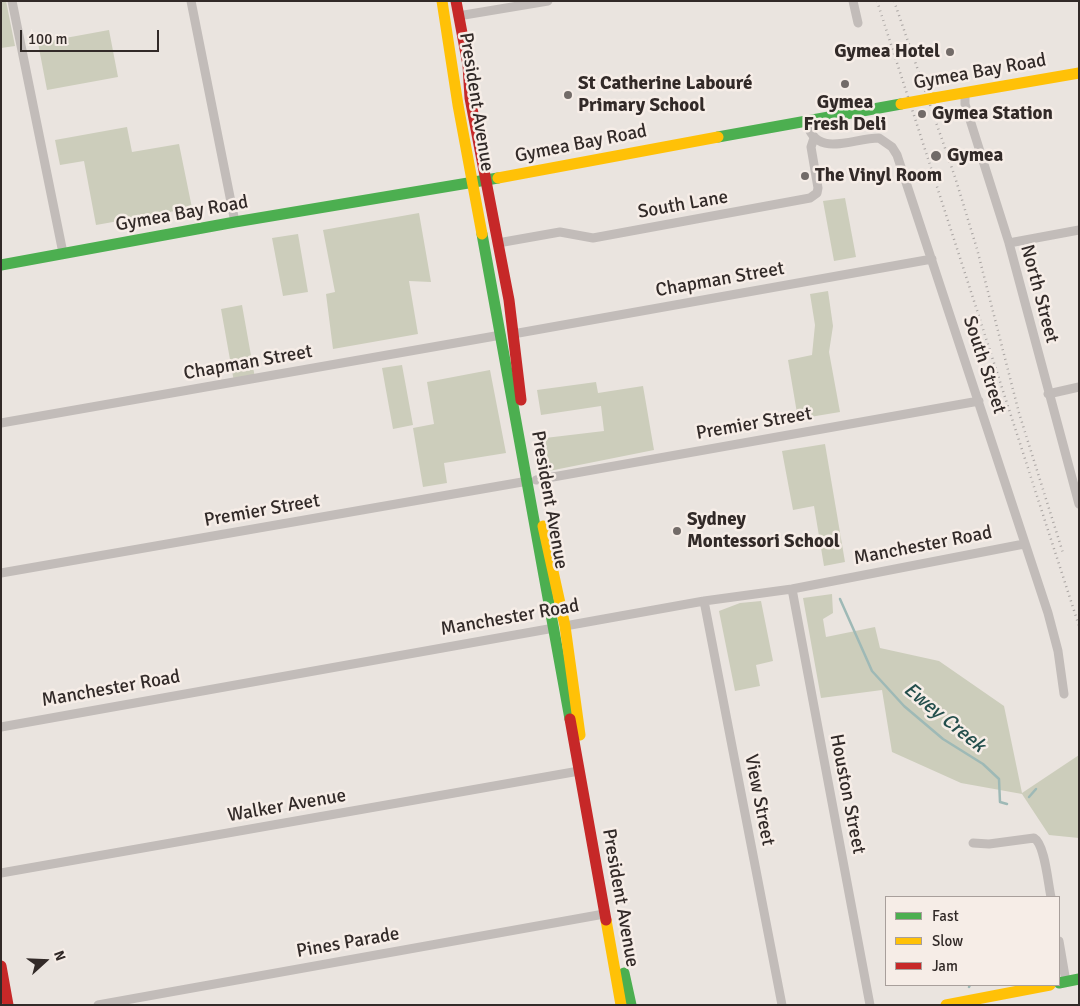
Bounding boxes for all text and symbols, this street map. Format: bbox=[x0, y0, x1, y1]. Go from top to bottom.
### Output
scale bar bbox=[22, 20, 161, 52]
text: 100 m bbox=[28, 30, 68, 48]
street label: President Avenue bbox=[454, 31, 498, 173]
place label: Gymea Hotel bbox=[834, 41, 940, 63]
marker: Gymea Hotel bbox=[944, 46, 956, 58]
street label: Gymea Bay Road bbox=[912, 49, 1048, 95]
place label: St Catherine Labouré Primary School bbox=[578, 73, 752, 117]
marker: Gymea Fresh Deli bbox=[839, 78, 851, 90]
marker: St Catherine Labouré Primary School bbox=[562, 89, 574, 101]
place label: Gymea Fresh Deli bbox=[804, 92, 886, 136]
place label: Gymea Station bbox=[932, 103, 1053, 125]
marker: Gymea Station bbox=[916, 108, 928, 120]
street label: Gymea Bay Road bbox=[513, 120, 649, 168]
place label: Gymea bbox=[947, 145, 1003, 167]
marker: Gymea bbox=[929, 149, 943, 163]
place label: The Vinyl Room bbox=[815, 165, 942, 187]
marker: The Vinyl Room bbox=[799, 170, 811, 182]
street label: South Lane bbox=[636, 186, 730, 224]
street label: Gymea Bay Road bbox=[114, 191, 250, 237]
street label: North Street bbox=[1015, 242, 1063, 346]
street label: Chapman Street bbox=[654, 257, 786, 303]
street label: South Street bbox=[957, 313, 1011, 417]
street label: Chapman Street bbox=[182, 340, 314, 386]
street label: Premier Street bbox=[694, 403, 814, 445]
street label: President Avenue bbox=[526, 429, 572, 571]
street label: Premier Street bbox=[202, 490, 322, 532]
place label: Sydney Montessori School bbox=[687, 509, 840, 553]
street label: Manchester Road bbox=[852, 521, 994, 571]
marker: Sydney Montessori School bbox=[671, 525, 683, 537]
street label: Manchester Road bbox=[439, 595, 581, 641]
street label: Manchester Road bbox=[40, 666, 182, 712]
water label: Ewey Creek bbox=[898, 678, 990, 758]
street label: Houston Street bbox=[824, 732, 870, 856]
street label: View Street bbox=[739, 752, 779, 848]
street label: Walker Avenue bbox=[226, 784, 348, 828]
street label: President Avenue bbox=[597, 827, 643, 969]
legend bbox=[885, 896, 1060, 986]
text: Fast bbox=[932, 907, 959, 925]
street label: Pines Parade bbox=[295, 923, 401, 963]
text: Slow bbox=[932, 932, 963, 950]
north arrow bbox=[20, 936, 70, 986]
text: N bbox=[50, 948, 69, 963]
text: Jam bbox=[932, 957, 958, 975]

